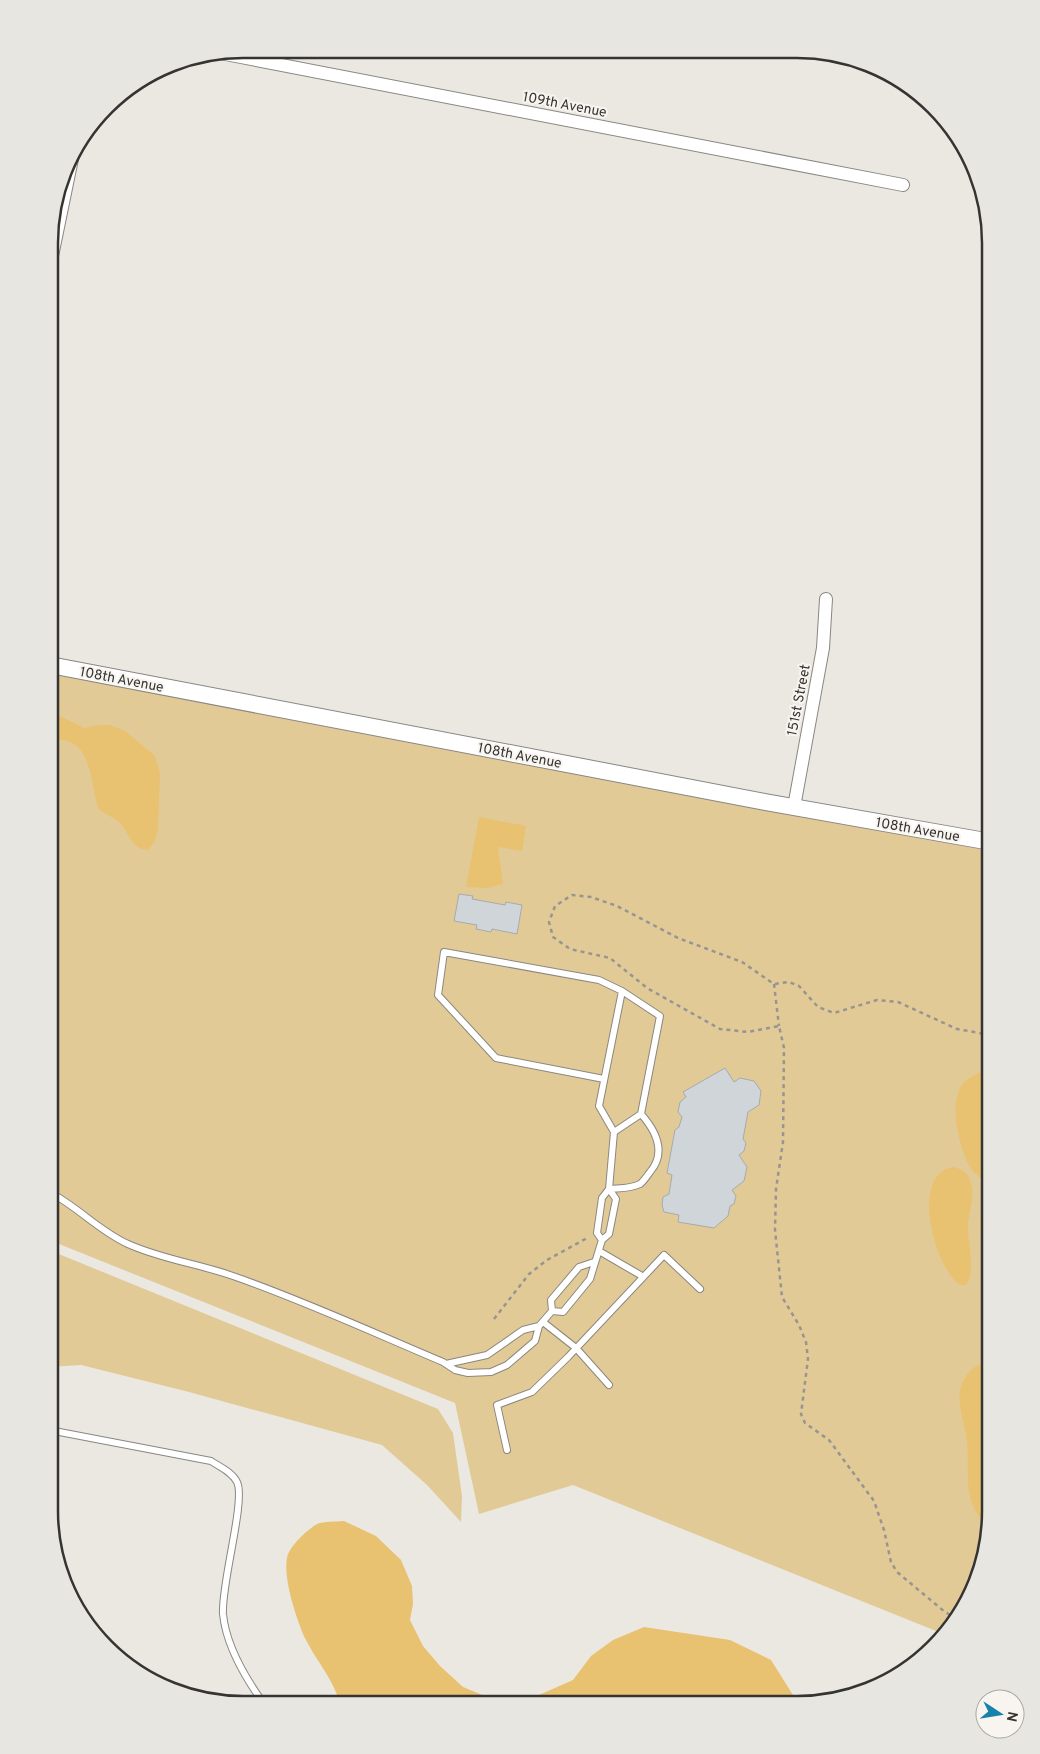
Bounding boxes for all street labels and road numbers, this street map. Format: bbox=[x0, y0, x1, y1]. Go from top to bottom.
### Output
street label: 109th Avenue bbox=[521, 89, 608, 122]
street label: 151st Street bbox=[784, 663, 815, 737]
street label: 108th Avenue bbox=[78, 664, 165, 697]
street label: 108th Avenue bbox=[476, 740, 563, 773]
street label: 108th Avenue bbox=[874, 815, 961, 846]

